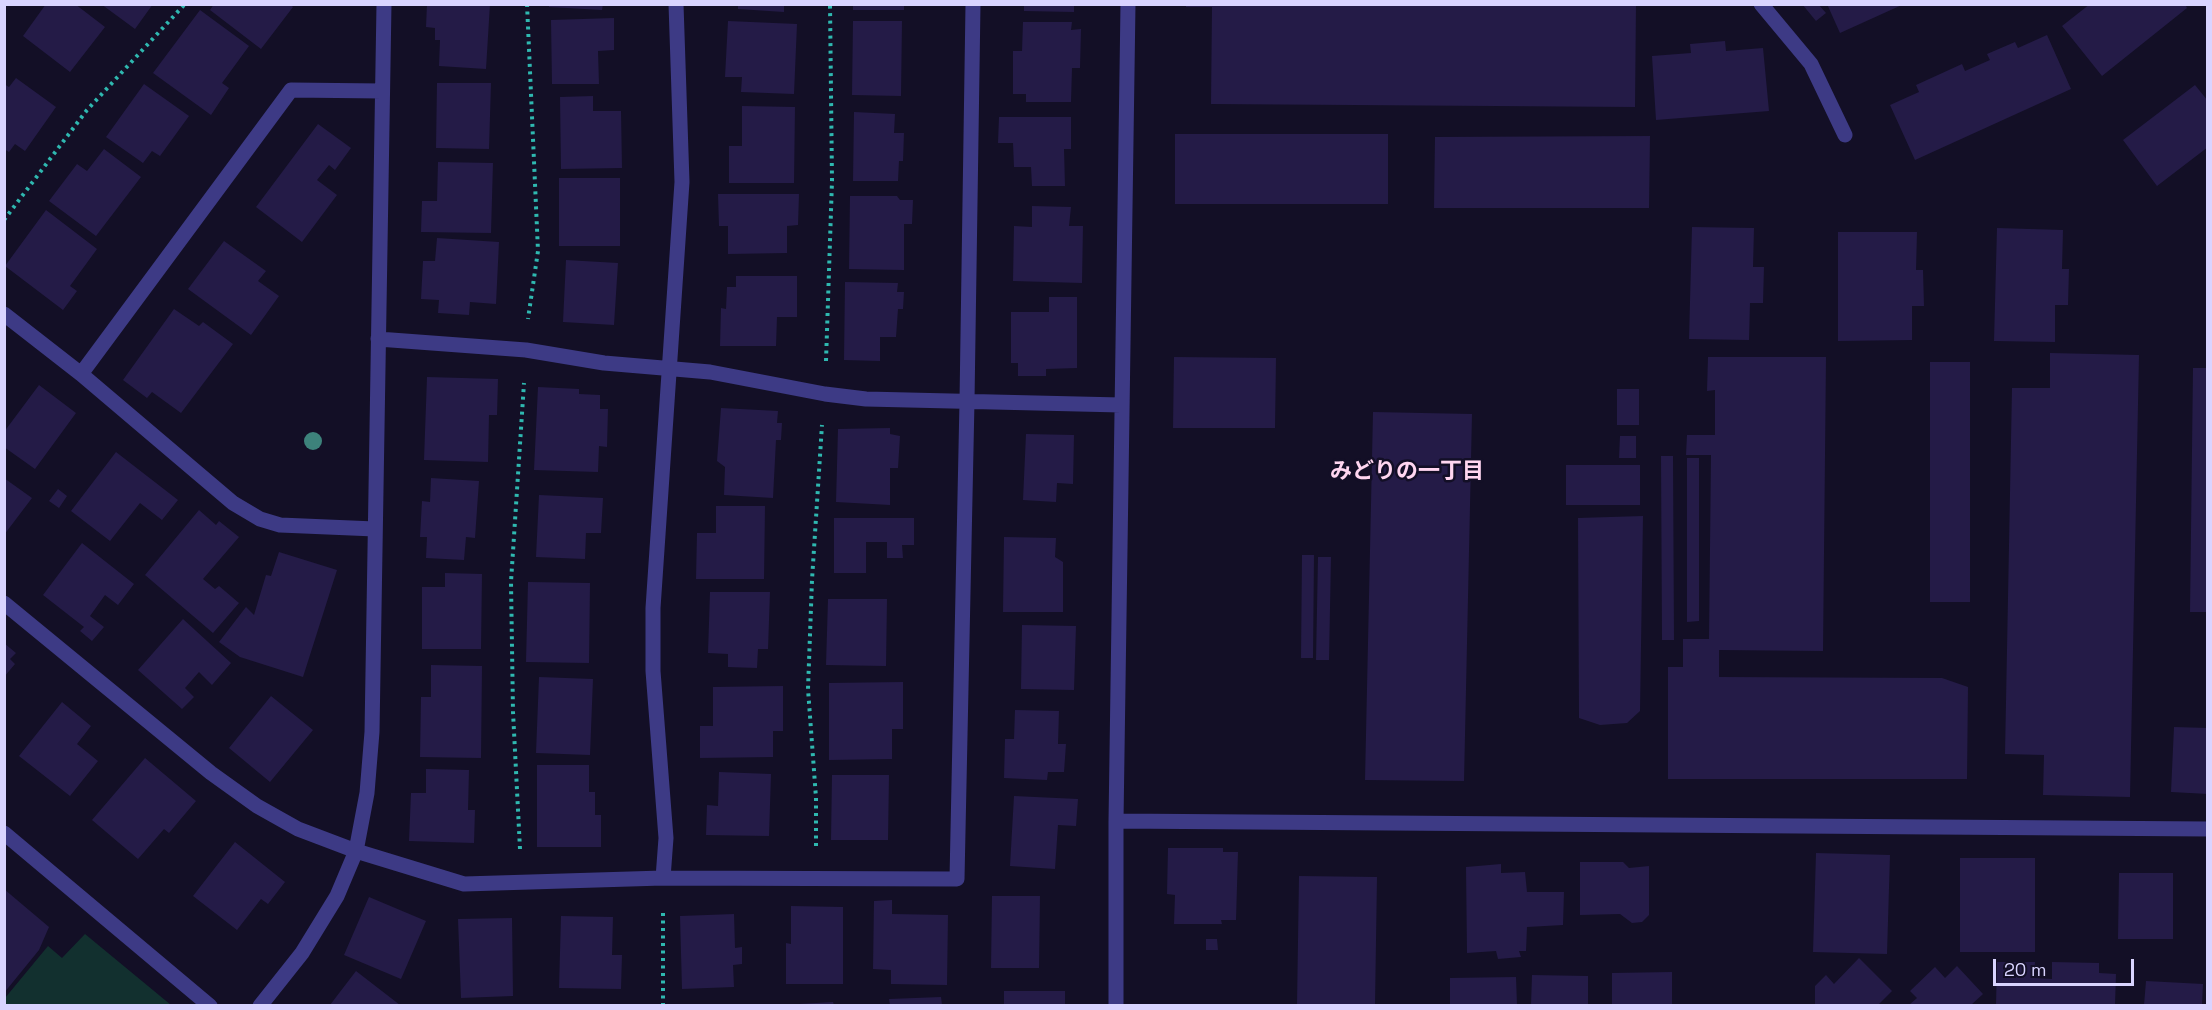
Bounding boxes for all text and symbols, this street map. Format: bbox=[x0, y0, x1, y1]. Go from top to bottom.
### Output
district label: みどりの一丁目 bbox=[1330, 459, 1484, 485]
scale bar bbox=[1996, 947, 2137, 985]
text: 20 m bbox=[2004, 958, 2047, 981]

